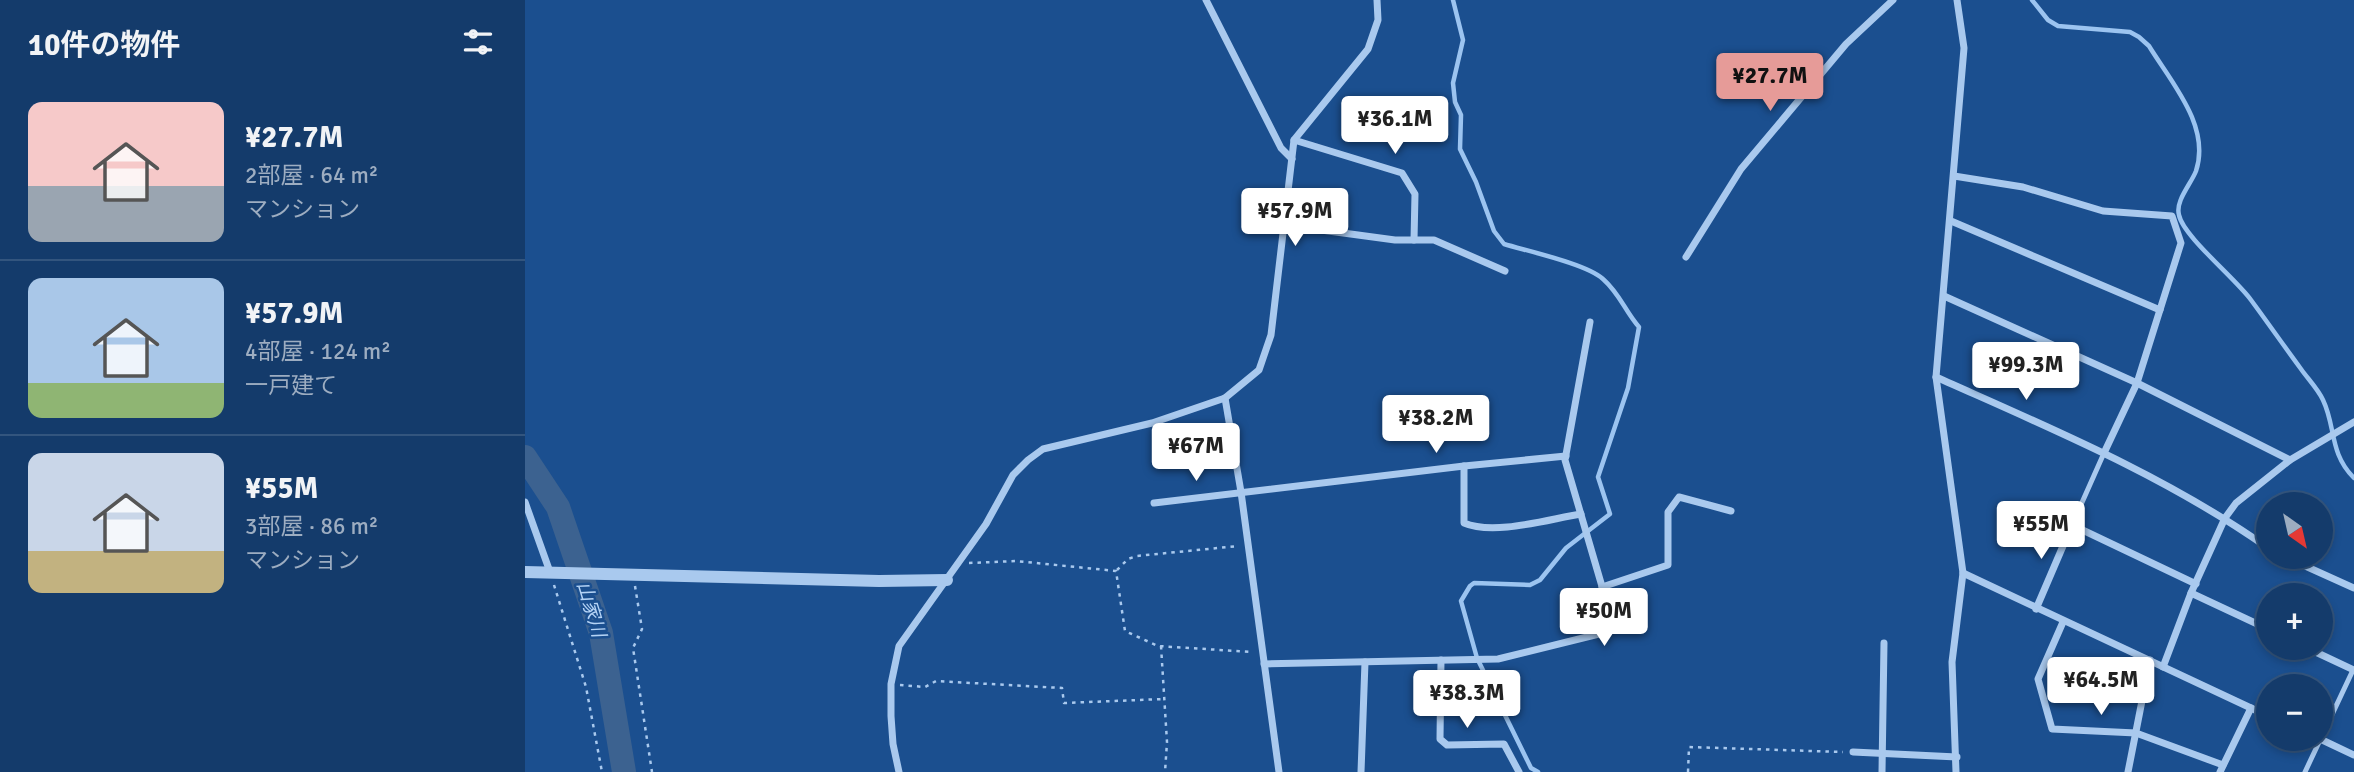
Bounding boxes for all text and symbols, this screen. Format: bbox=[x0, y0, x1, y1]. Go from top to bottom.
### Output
icon: filters bbox=[459, 23, 497, 61]
text: 10件の物件 bbox=[28, 27, 180, 64]
pin: ¥27.7M bbox=[1713, 54, 1827, 113]
text: ¥27.7M bbox=[1732, 61, 1808, 90]
pin: ¥36.1M bbox=[1338, 96, 1452, 156]
text: ¥36.1M bbox=[1357, 104, 1433, 133]
text: ¥27.7M bbox=[245, 119, 343, 156]
icon: home bbox=[84, 130, 168, 214]
text: 2部屋 · 64 m² bbox=[245, 161, 378, 190]
pin: ¥57.9M bbox=[1238, 188, 1352, 248]
text: マンション bbox=[245, 195, 360, 224]
text: ¥57.9M bbox=[1257, 196, 1333, 225]
text: ¥57.9M bbox=[245, 295, 343, 332]
icon: home bbox=[84, 306, 168, 390]
text: 4部屋 · 124 m² bbox=[245, 337, 391, 366]
pin: ¥99.3M bbox=[1969, 342, 2083, 402]
text: ¥99.3M bbox=[1988, 350, 2064, 379]
text: 一戸建て bbox=[245, 371, 337, 400]
pin: ¥38.2M bbox=[1379, 396, 1493, 455]
text: ¥38.2M bbox=[1398, 403, 1474, 432]
pin: ¥67M bbox=[1155, 424, 1237, 483]
text: ¥67M bbox=[1168, 431, 1224, 460]
text: ¥55M bbox=[245, 470, 319, 507]
icon: home bbox=[84, 481, 168, 565]
north arrow bbox=[2256, 492, 2333, 569]
map controls bbox=[2256, 492, 2333, 751]
pin: ¥55M bbox=[2000, 502, 2082, 561]
text: ¥55M bbox=[2013, 509, 2069, 538]
text: 3部屋 · 86 m² bbox=[245, 512, 378, 541]
text: マンション bbox=[245, 546, 360, 575]
water label: 山家川 bbox=[571, 579, 611, 642]
button: + bbox=[2256, 583, 2333, 660]
pin: ¥50M bbox=[1563, 588, 1645, 648]
text: ¥50M bbox=[1576, 596, 1632, 625]
pin: ¥64.5M bbox=[2044, 658, 2158, 717]
text: ¥64.5M bbox=[2063, 665, 2139, 694]
pin: ¥38.3M bbox=[1410, 670, 1524, 730]
button: − bbox=[2256, 674, 2333, 751]
text: ¥38.3M bbox=[1429, 678, 1505, 707]

